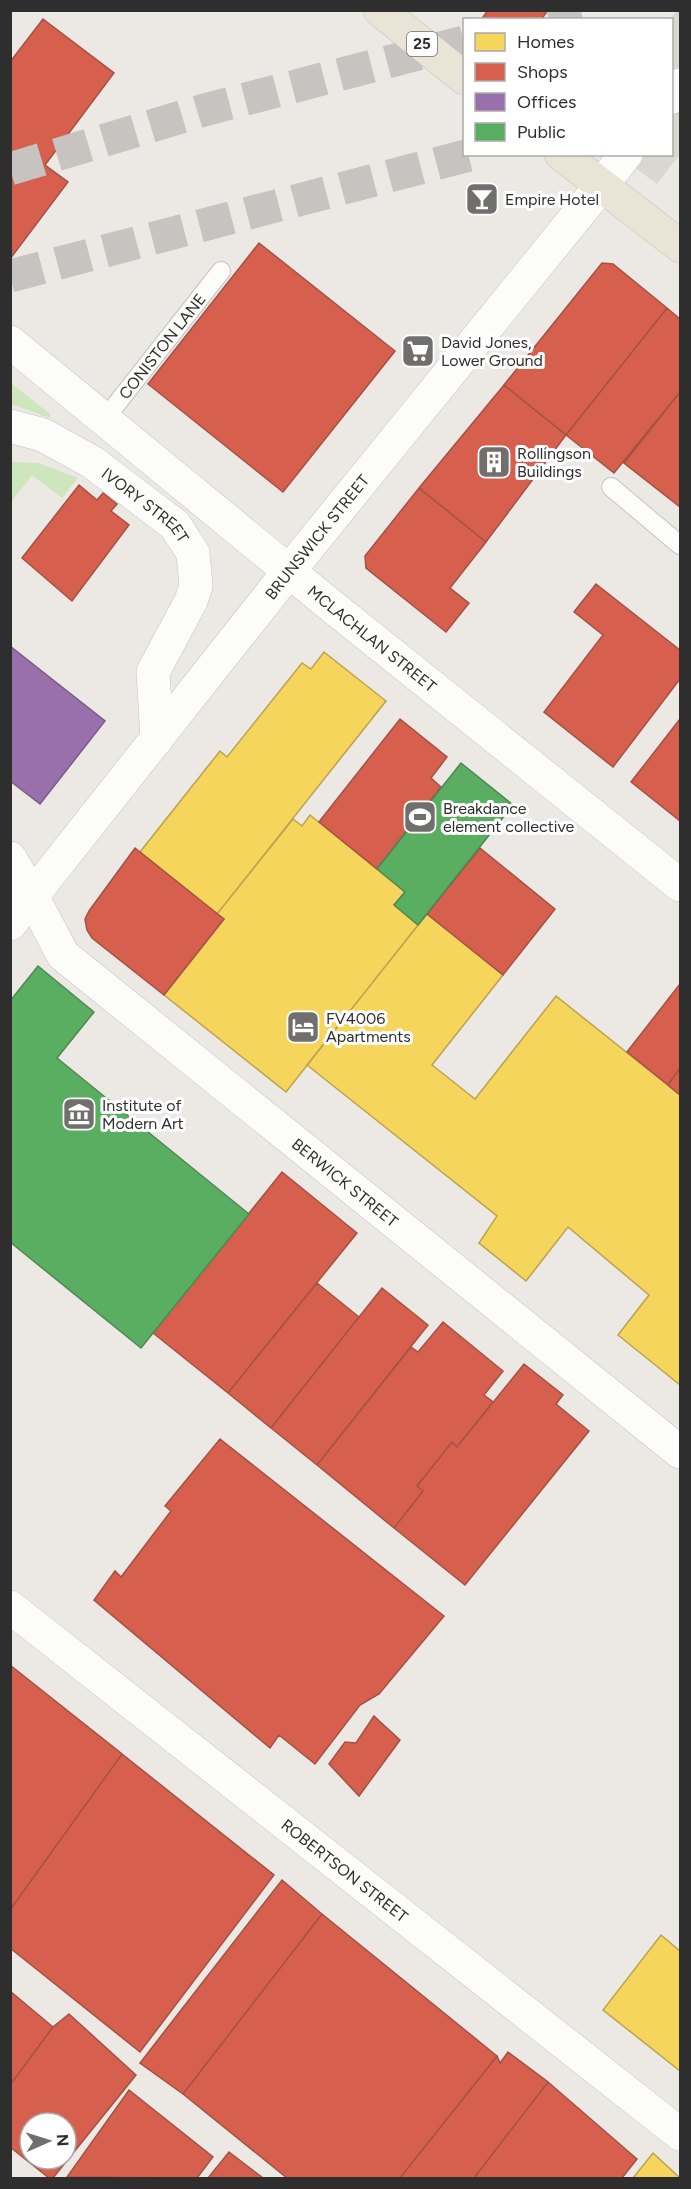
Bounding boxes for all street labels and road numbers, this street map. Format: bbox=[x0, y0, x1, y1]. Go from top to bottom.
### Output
road number: 25 bbox=[407, 32, 437, 56]
street label: CONISTON LANE bbox=[115, 290, 210, 403]
street label: IVORY STREET bbox=[98, 464, 193, 546]
street label: BRUNSWICK STREET bbox=[261, 471, 373, 603]
street label: MCLACHLAN STREET bbox=[304, 581, 440, 696]
street label: BERWICK STREET bbox=[288, 1134, 402, 1231]
street label: ROBERTSON STREET bbox=[277, 1815, 412, 1926]

